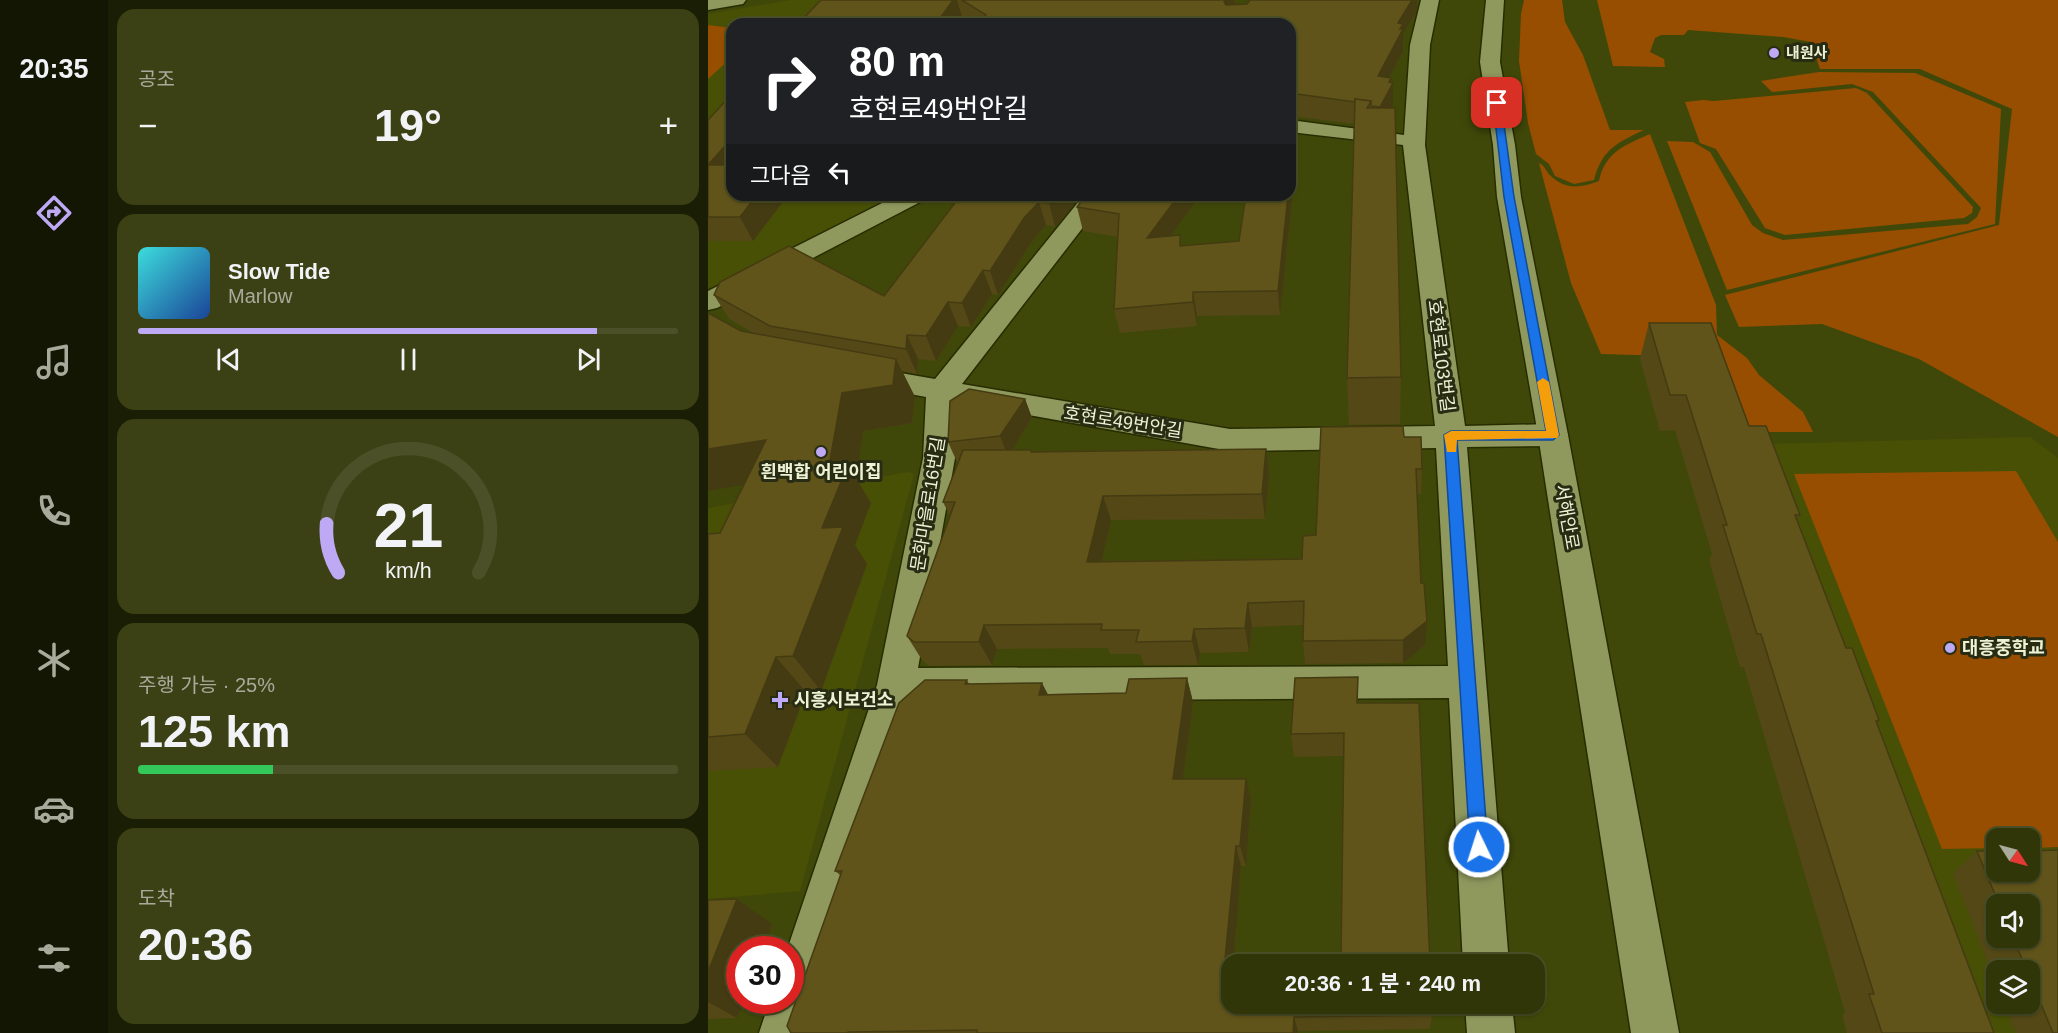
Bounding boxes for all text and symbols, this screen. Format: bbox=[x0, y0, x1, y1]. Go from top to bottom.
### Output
text: 80 m bbox=[849, 38, 945, 85]
icon: right bbox=[750, 42, 828, 120]
place label: 내원사 bbox=[1786, 44, 1828, 61]
marker: 내원사 bbox=[1767, 46, 1781, 60]
text: 20:35 bbox=[19, 54, 89, 84]
text: 공조 bbox=[138, 68, 175, 90]
pin bbox=[1471, 77, 1522, 128]
icon: arrive bbox=[1480, 86, 1513, 119]
text: 호현로49번안길 bbox=[849, 94, 1028, 124]
text: 19° bbox=[374, 100, 442, 151]
text: − bbox=[138, 107, 157, 144]
text: + bbox=[659, 107, 678, 144]
icon: left bbox=[823, 156, 856, 189]
text: 그다음 bbox=[750, 163, 811, 188]
icon: directions bbox=[33, 192, 75, 234]
text: Slow Tide bbox=[228, 259, 330, 284]
text: Marlow bbox=[228, 285, 292, 307]
street label: 호현로103번길 bbox=[1424, 299, 1458, 413]
icon: music bbox=[33, 341, 75, 383]
icon: previous bbox=[212, 343, 245, 376]
icon: pause bbox=[392, 343, 425, 376]
icon: next bbox=[572, 343, 605, 376]
street label: 호현로49번안길 bbox=[1062, 403, 1184, 441]
street label: 문화마을로16번길 bbox=[907, 435, 949, 573]
marker: 흰백합 어린이집 bbox=[814, 445, 828, 459]
place label: 흰백합 어린이집 bbox=[761, 462, 881, 482]
street label: 서해안로 bbox=[1551, 483, 1583, 551]
icon: phone bbox=[33, 490, 75, 532]
text: 21 bbox=[373, 492, 443, 561]
text: km/h bbox=[385, 560, 431, 584]
place label: 대흥중학교 bbox=[1962, 638, 2045, 658]
icon: climate bbox=[33, 639, 75, 681]
marker: 대흥중학교 bbox=[1943, 641, 1957, 655]
text: 주행 가능 · 25% bbox=[138, 674, 275, 696]
place label: 시흥시보건소 bbox=[794, 690, 893, 710]
marker: 시흥시보건소 bbox=[771, 691, 789, 709]
text: 125 km bbox=[138, 706, 291, 757]
icon: car bbox=[33, 788, 75, 830]
position arrow bbox=[1447, 815, 1511, 879]
north arrow bbox=[1986, 828, 2040, 882]
map controls bbox=[1986, 828, 2040, 1014]
text: 도착 bbox=[138, 887, 175, 909]
button: sound bbox=[1986, 894, 2040, 948]
text: 20:36 bbox=[138, 919, 253, 970]
speed limit sign: 30 bbox=[726, 936, 804, 1014]
icon: filters bbox=[33, 937, 75, 979]
button: layers bbox=[1986, 960, 2040, 1014]
text: 20:36 · 1 분 · 240 m bbox=[1285, 971, 1481, 996]

